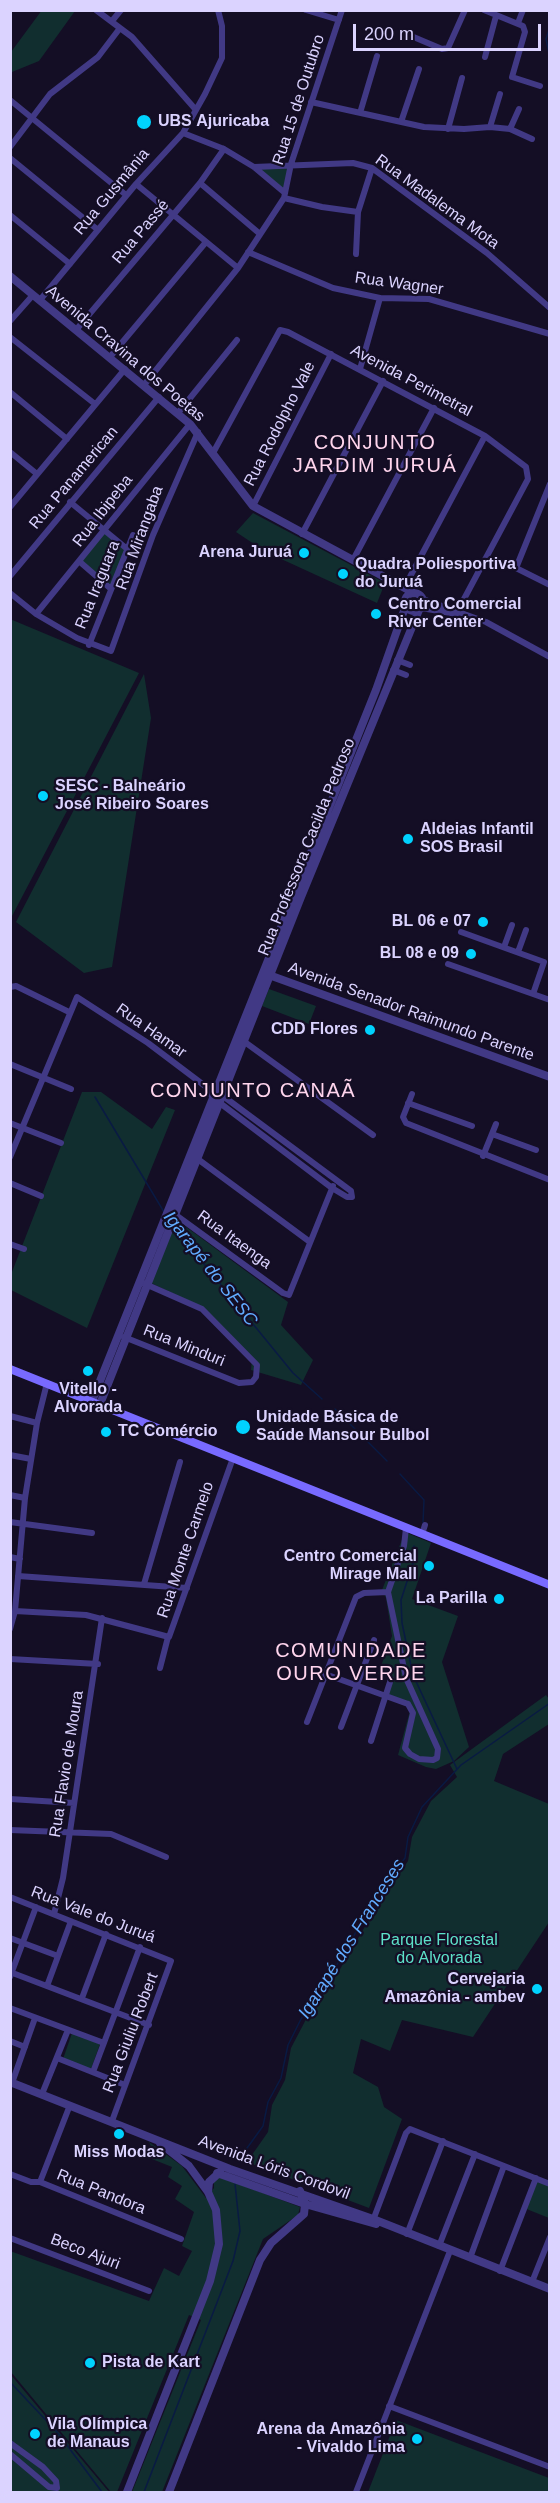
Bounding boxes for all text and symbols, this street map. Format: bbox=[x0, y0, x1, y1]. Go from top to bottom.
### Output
scale bar bbox=[356, 12, 544, 50]
text: 200 m bbox=[364, 24, 414, 44]
street label: Rua 15 de Outubro bbox=[269, 32, 329, 168]
place label: UBS Ajuricaba bbox=[158, 112, 269, 132]
marker: UBS Ajuricaba bbox=[135, 113, 153, 131]
street label: Rua Gusmânia bbox=[70, 145, 154, 239]
street label: Rua Madalema Mota bbox=[371, 151, 503, 253]
street label: Rua Passé bbox=[108, 196, 174, 268]
street label: Rua Wagner bbox=[353, 268, 445, 300]
street label: Avenida Cravina dos Poetas bbox=[42, 282, 208, 426]
street label: Avenida Perimetral bbox=[347, 341, 475, 421]
street label: Rua Rodolpho Vale bbox=[240, 358, 320, 490]
street label: Rua Panamerican bbox=[25, 423, 123, 533]
district label: CONJUNTO JARDIM JURUÁ bbox=[293, 431, 457, 478]
street label: Rua Ibipeba bbox=[69, 471, 137, 551]
street label: Rua Mirangaba bbox=[112, 483, 168, 593]
street label: Rua Iraguara bbox=[72, 538, 124, 632]
place label: Arena Juruá bbox=[199, 543, 292, 563]
marker: Arena Juruá bbox=[297, 546, 311, 560]
place label: Quadra Poliesportiva do Juruá bbox=[355, 555, 516, 593]
marker: Quadra Poliesportiva do Juruá bbox=[336, 567, 350, 581]
place label: Centro Comercial River Center bbox=[388, 595, 521, 633]
marker: Centro Comercial River Center bbox=[369, 607, 383, 621]
street label: Rua Professora Cacilda Pedroso bbox=[254, 735, 360, 959]
place label: SESC - Balneário José Ribeiro Soares bbox=[55, 777, 209, 815]
marker: SESC - Balneário José Ribeiro Soares bbox=[36, 789, 50, 803]
place label: Aldeias Infantil SOS Brasil bbox=[420, 820, 534, 858]
marker: Aldeias Infantil SOS Brasil bbox=[401, 832, 415, 846]
place label: BL 06 e 07 bbox=[392, 912, 471, 932]
marker: BL 06 e 07 bbox=[476, 915, 490, 929]
place label: BL 08 e 09 bbox=[380, 944, 459, 964]
marker: BL 08 e 09 bbox=[464, 947, 478, 961]
street label: Avenida Senador Raimundo Parente bbox=[285, 958, 537, 1066]
street label: Rua Hamar bbox=[112, 1000, 190, 1062]
place label: CDD Flores bbox=[271, 1020, 358, 1040]
marker: CDD Flores bbox=[363, 1023, 377, 1037]
district label: CONJUNTO CANAÃ bbox=[150, 1079, 356, 1103]
water label: Igarapé do SESC bbox=[158, 1207, 262, 1331]
street label: Rua Itaenga bbox=[193, 1207, 275, 1273]
street label: Rua Minduri bbox=[140, 1321, 228, 1371]
marker: Vitello - Alvorada bbox=[81, 1364, 95, 1378]
place label: Vitello - Alvorada bbox=[54, 1380, 122, 1418]
place label: Unidade Básica de Saúde Mansour Bulbol bbox=[256, 1408, 429, 1446]
marker: Unidade Básica de Saúde Mansour Bulbol bbox=[234, 1418, 252, 1436]
place label: TC Comércio bbox=[118, 1422, 218, 1442]
marker: TC Comércio bbox=[99, 1425, 113, 1439]
street label: Rua Monte Carmelo bbox=[154, 1479, 218, 1621]
place label: Centro Comercial Mirage Mall bbox=[284, 1547, 417, 1585]
marker: Centro Comercial Mirage Mall bbox=[422, 1559, 436, 1573]
place label: La Parilla bbox=[416, 1589, 487, 1609]
marker: La Parilla bbox=[492, 1592, 506, 1606]
district label: COMUNIDADE OURO VERDE bbox=[275, 1639, 427, 1686]
street label: Rua Flavio de Moura bbox=[46, 1689, 88, 1839]
water label: Igarapé dos Franceses bbox=[294, 1855, 410, 2023]
street label: Rua Vale do Juruá bbox=[28, 1883, 158, 1947]
park label: Parque Florestal do Alvorada bbox=[380, 1931, 498, 1969]
street label: Rua Giuliu Robert bbox=[99, 1970, 163, 2096]
place label: Cervejaria Amazônia - ambev bbox=[385, 1970, 525, 2008]
marker: Cervejaria Amazônia - ambev bbox=[530, 1982, 544, 1996]
marker: Miss Modas bbox=[112, 2127, 126, 2141]
street label: Avenida Lóris Cordovil bbox=[196, 2132, 352, 2204]
place label: Miss Modas bbox=[74, 2143, 164, 2163]
street label: Rua Pandora bbox=[54, 2165, 148, 2219]
street label: Beco Ajuri bbox=[48, 2230, 122, 2274]
place label: Pista de Kart bbox=[102, 2353, 200, 2373]
marker: Pista de Kart bbox=[83, 2356, 97, 2370]
place label: Vila Olímpica de Manaus bbox=[47, 2415, 147, 2453]
place label: Arena da Amazônia - Vivaldo Lima bbox=[257, 2420, 405, 2458]
marker: Vila Olímpica de Manaus bbox=[28, 2427, 42, 2441]
marker: Arena da Amazônia - Vivaldo Lima bbox=[410, 2432, 424, 2446]

